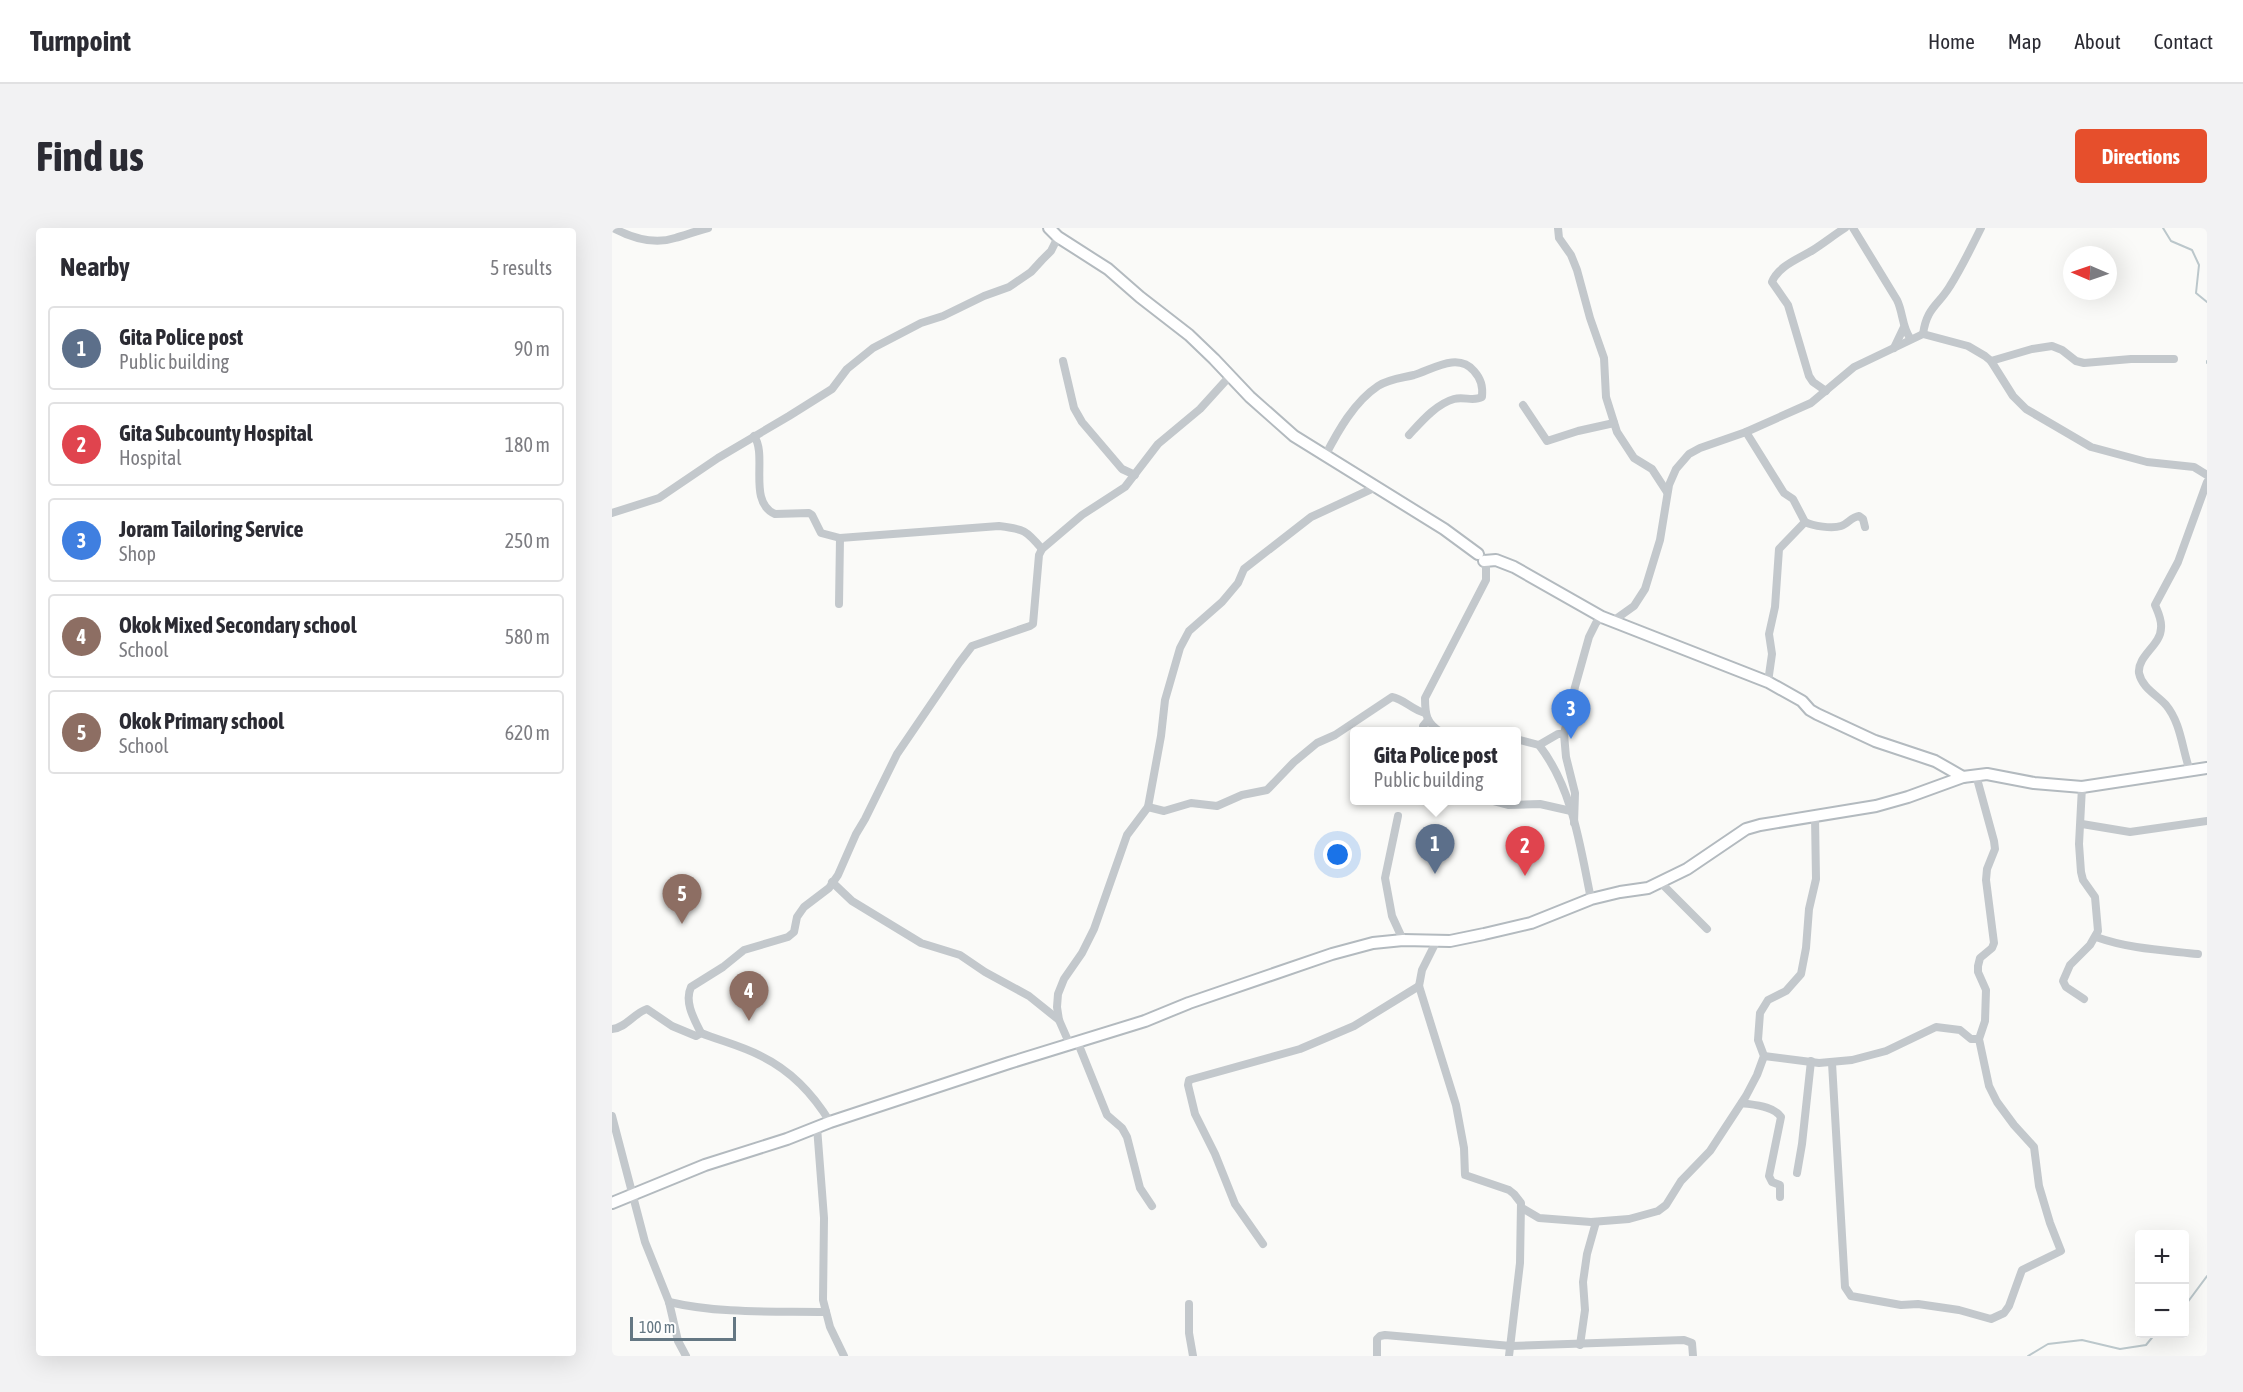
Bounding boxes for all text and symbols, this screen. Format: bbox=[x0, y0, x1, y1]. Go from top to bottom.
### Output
text: Turnpoint bbox=[30, 25, 131, 57]
text: Home bbox=[1928, 29, 1975, 53]
text: Map bbox=[2008, 29, 2042, 53]
text: About bbox=[2075, 29, 2121, 53]
text: Contact bbox=[2154, 29, 2213, 53]
button: Directions bbox=[2075, 129, 2207, 183]
text: Find us bbox=[36, 132, 144, 180]
north arrow bbox=[2063, 246, 2117, 300]
text: Nearby bbox=[60, 252, 130, 282]
text: 5 results bbox=[490, 256, 552, 279]
text: Gita Police post bbox=[119, 324, 243, 350]
text: 1 bbox=[77, 337, 86, 360]
text: 90 m bbox=[514, 337, 550, 360]
text: Public building bbox=[119, 350, 229, 373]
text: Gita Subcounty Hospital bbox=[119, 420, 313, 446]
text: 2 bbox=[77, 433, 86, 456]
text: 180 m bbox=[505, 433, 550, 456]
text: Hospital bbox=[119, 446, 182, 469]
text: Joram Tailoring Service bbox=[119, 516, 304, 542]
text: 3 bbox=[77, 529, 86, 552]
text: 250 m bbox=[505, 529, 550, 552]
text: Shop bbox=[119, 542, 156, 565]
text: Okok Mixed Secondary school bbox=[119, 612, 357, 638]
text: 4 bbox=[77, 625, 86, 648]
text: 580 m bbox=[505, 625, 550, 648]
text: School bbox=[119, 638, 169, 661]
pin: 3 bbox=[1552, 690, 1590, 739]
text: Okok Primary school bbox=[119, 708, 284, 734]
text: 5 bbox=[77, 721, 86, 744]
text: 620 m bbox=[505, 721, 550, 744]
popup bbox=[1350, 727, 1521, 805]
text: School bbox=[119, 734, 169, 757]
text: Gita Police post bbox=[1373, 742, 1498, 768]
text: Public building bbox=[1373, 768, 1484, 791]
pin: 1 bbox=[1416, 824, 1454, 874]
pin: 2 bbox=[1506, 826, 1544, 876]
your location bbox=[1323, 840, 1352, 869]
pin: 5 bbox=[662, 874, 702, 924]
pin: 4 bbox=[730, 972, 768, 1021]
map controls bbox=[2135, 1230, 2189, 1338]
button: + bbox=[2135, 1230, 2189, 1284]
button: − bbox=[2135, 1284, 2189, 1338]
scale bar bbox=[630, 1314, 736, 1342]
text: 100 m bbox=[639, 1318, 675, 1336]

